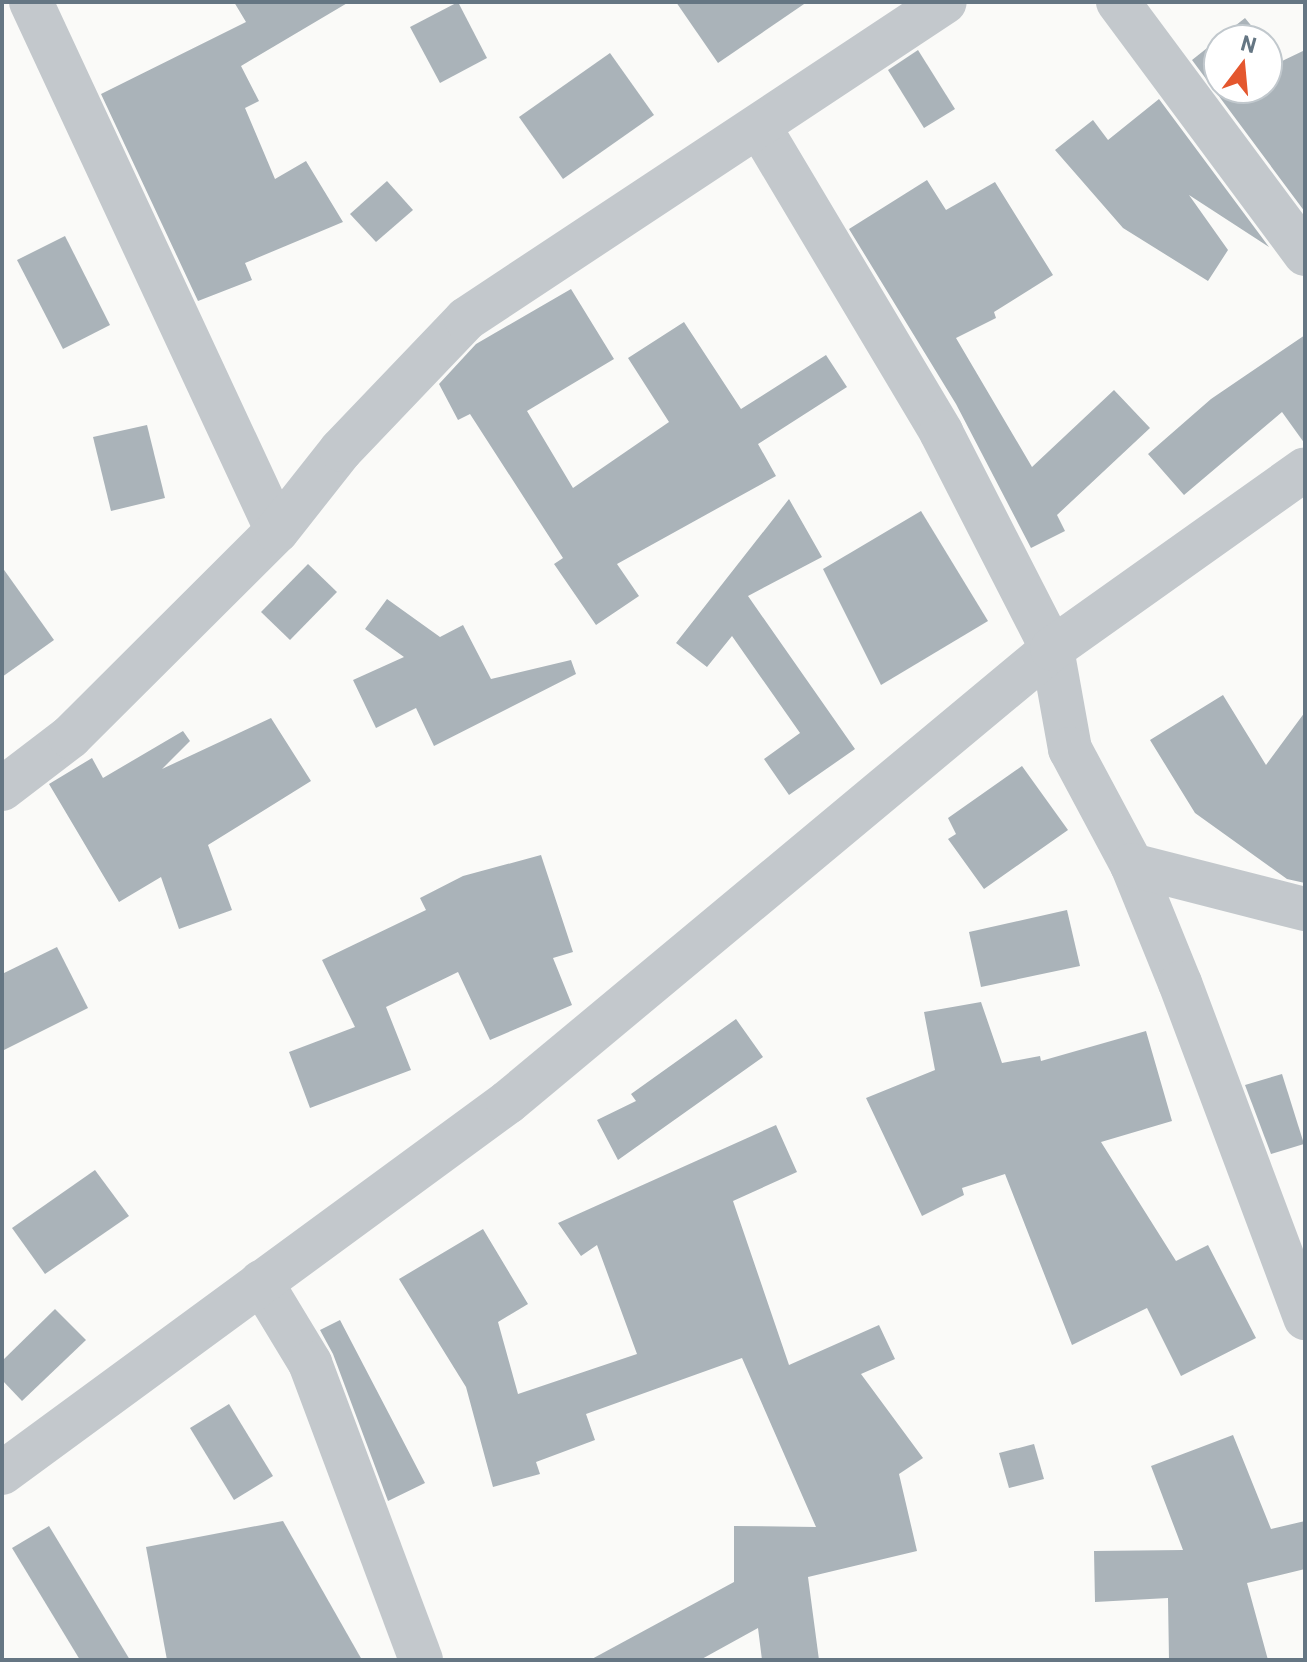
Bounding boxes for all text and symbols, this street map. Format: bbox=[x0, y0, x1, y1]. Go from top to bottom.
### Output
north arrow bbox=[1203, 24, 1283, 104]
text: N bbox=[1238, 28, 1260, 57]

